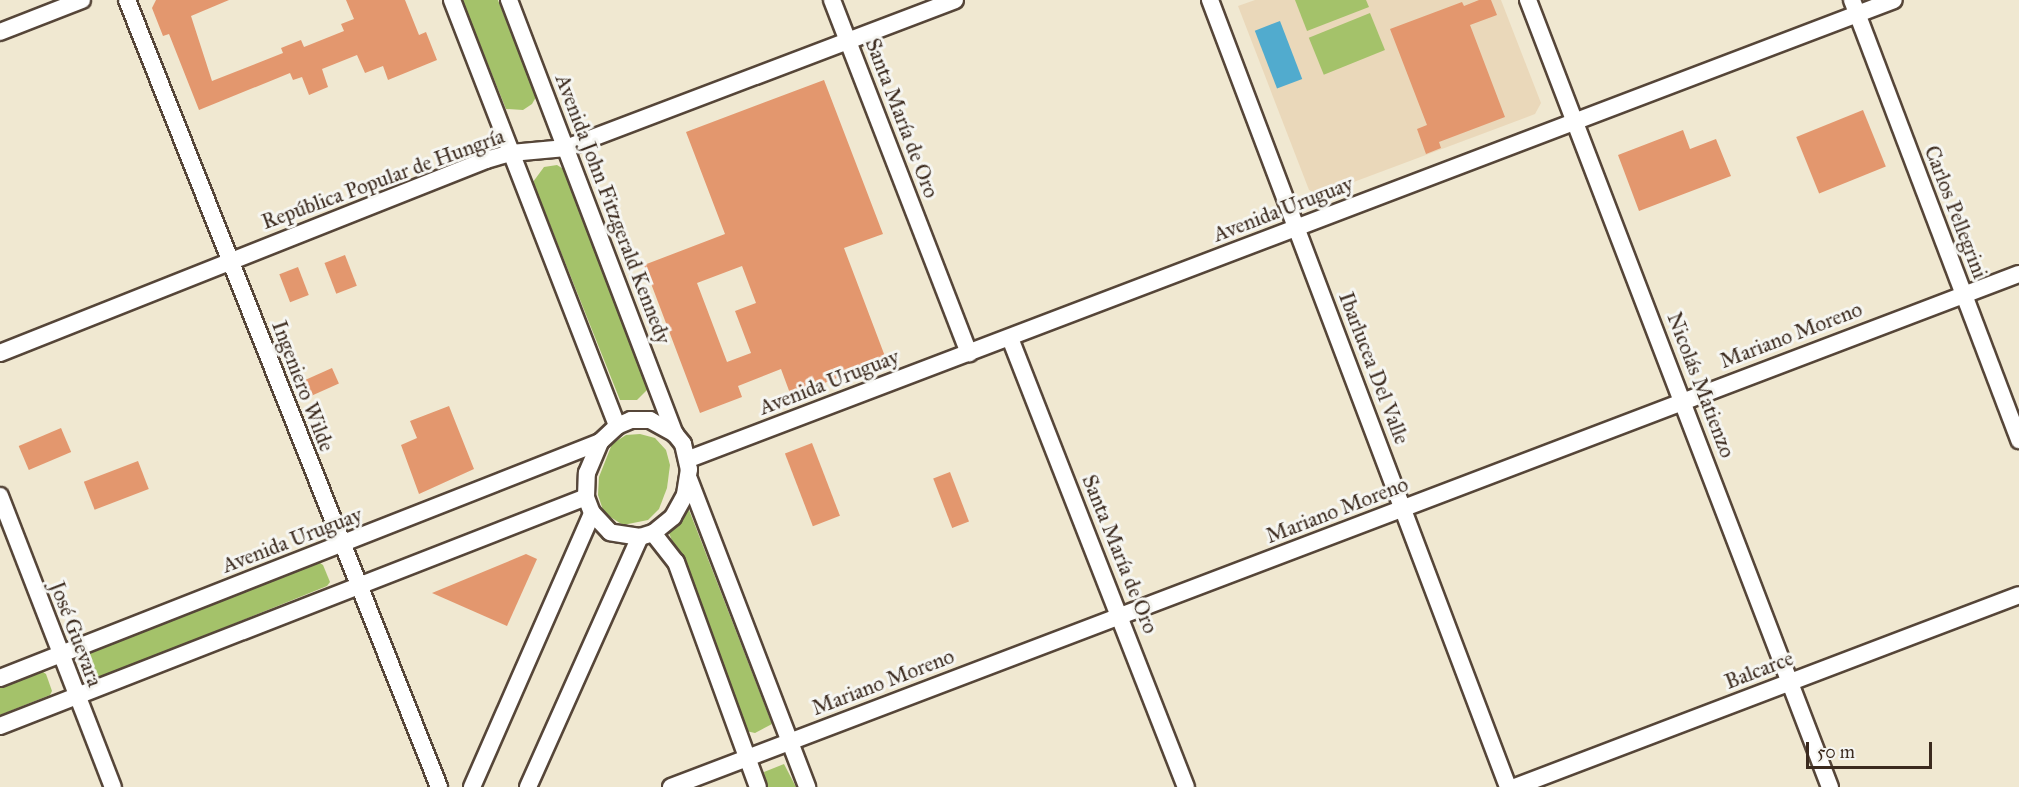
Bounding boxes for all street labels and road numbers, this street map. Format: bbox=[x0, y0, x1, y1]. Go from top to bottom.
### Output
street label: Santa María de Oro bbox=[860, 35, 944, 201]
street label: Avenida John Fitzgerald Kennedy bbox=[550, 71, 676, 347]
street label: República Popular de Hungría bbox=[258, 123, 508, 235]
street label: Carlos Pellegrini bbox=[1919, 142, 1993, 282]
street label: Avenida Uruguay bbox=[1210, 171, 1356, 247]
street label: Ibarlucea Del Valle bbox=[1333, 288, 1415, 448]
street label: Mariano Moreno bbox=[1716, 296, 1866, 374]
street label: Nicolás Matienzo bbox=[1662, 309, 1740, 461]
street label: Ingeniero Wilde bbox=[266, 317, 340, 455]
street label: Avenida Uruguay bbox=[756, 344, 902, 420]
street label: Santa María de Oro bbox=[1077, 471, 1163, 637]
street label: Mariano Moreno bbox=[1262, 471, 1412, 549]
street label: Avenida Uruguay bbox=[219, 502, 365, 578]
street label: José Guevara bbox=[44, 578, 108, 690]
street label: Mariano Moreno bbox=[808, 643, 958, 721]
street label: Balcarce bbox=[1721, 645, 1797, 695]

